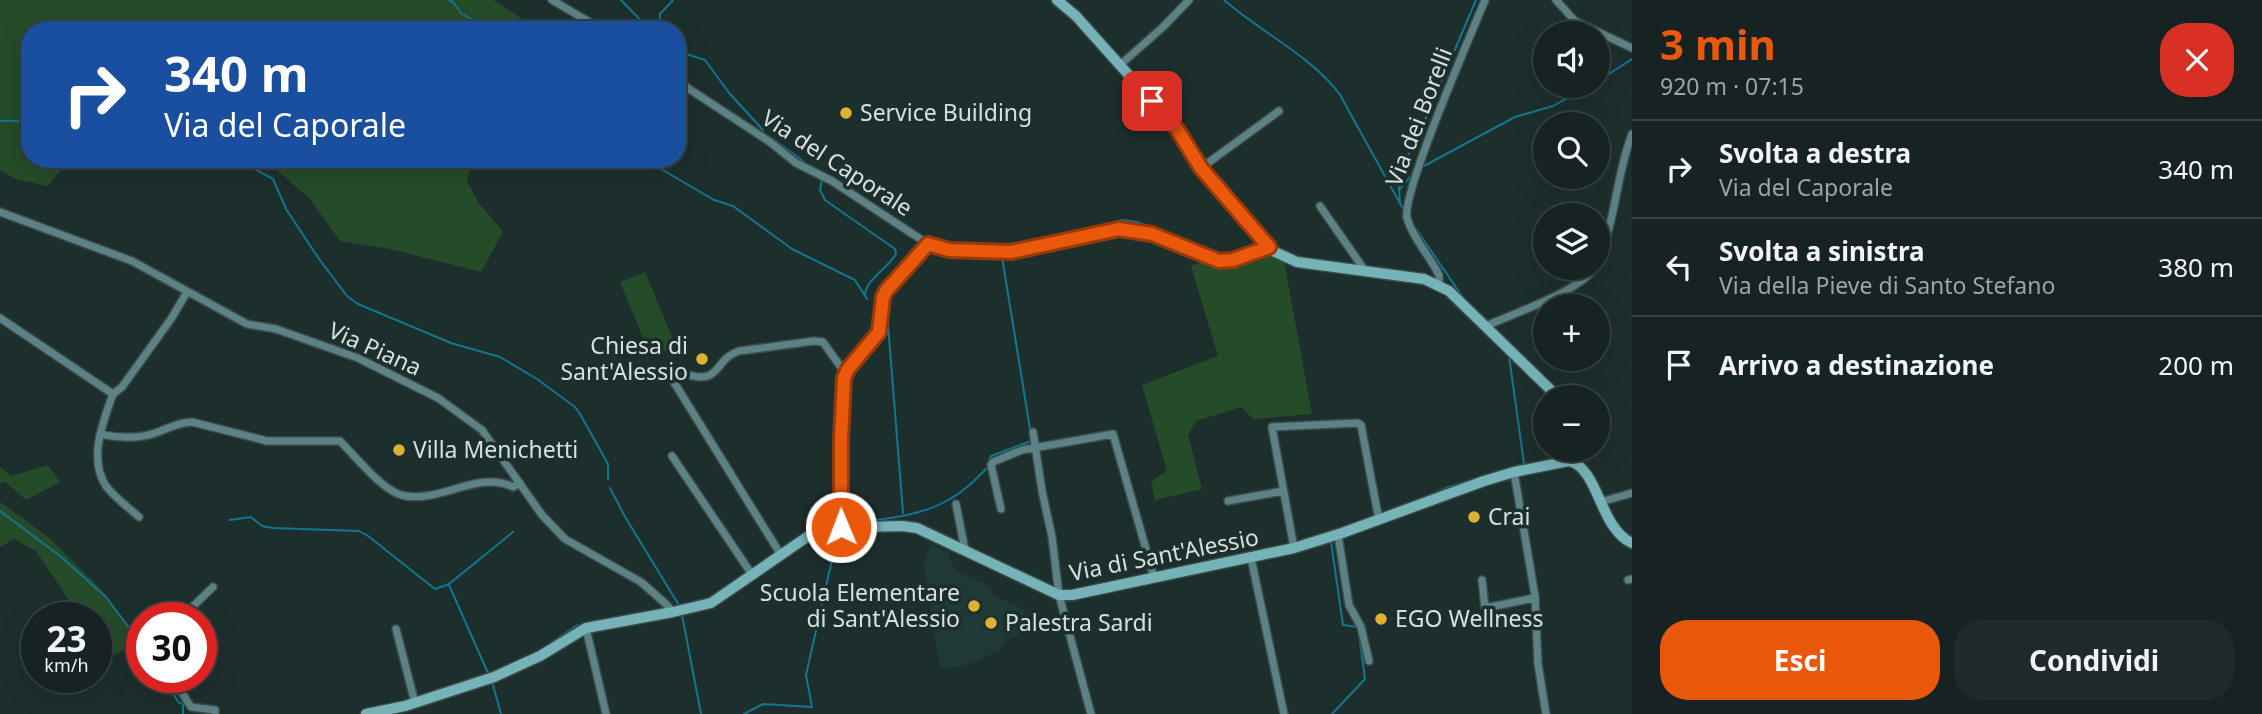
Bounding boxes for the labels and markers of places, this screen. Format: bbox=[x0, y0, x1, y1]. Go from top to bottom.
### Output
pin bbox=[1122, 71, 1182, 131]
place label: Service Building bbox=[860, 96, 1032, 128]
marker: Service Building bbox=[838, 105, 854, 121]
place label: Chiesa di Sant'Alessio bbox=[560, 329, 688, 387]
marker: Chiesa di Sant'Alessio bbox=[694, 351, 710, 367]
place label: Villa Menichetti bbox=[413, 433, 578, 465]
marker: Villa Menichetti bbox=[391, 442, 407, 458]
place label: Crai bbox=[1488, 500, 1530, 532]
marker: Crai bbox=[1466, 509, 1482, 525]
place label: Scuola Elementare di Sant'Alessio bbox=[760, 576, 960, 634]
marker: Scuola Elementare di Sant'Alessio bbox=[966, 598, 982, 614]
place label: EGO Wellness bbox=[1395, 602, 1543, 634]
place label: Palestra Sardi bbox=[1005, 606, 1153, 638]
marker: EGO Wellness bbox=[1373, 611, 1389, 627]
marker: Palestra Sardi bbox=[983, 615, 999, 631]

